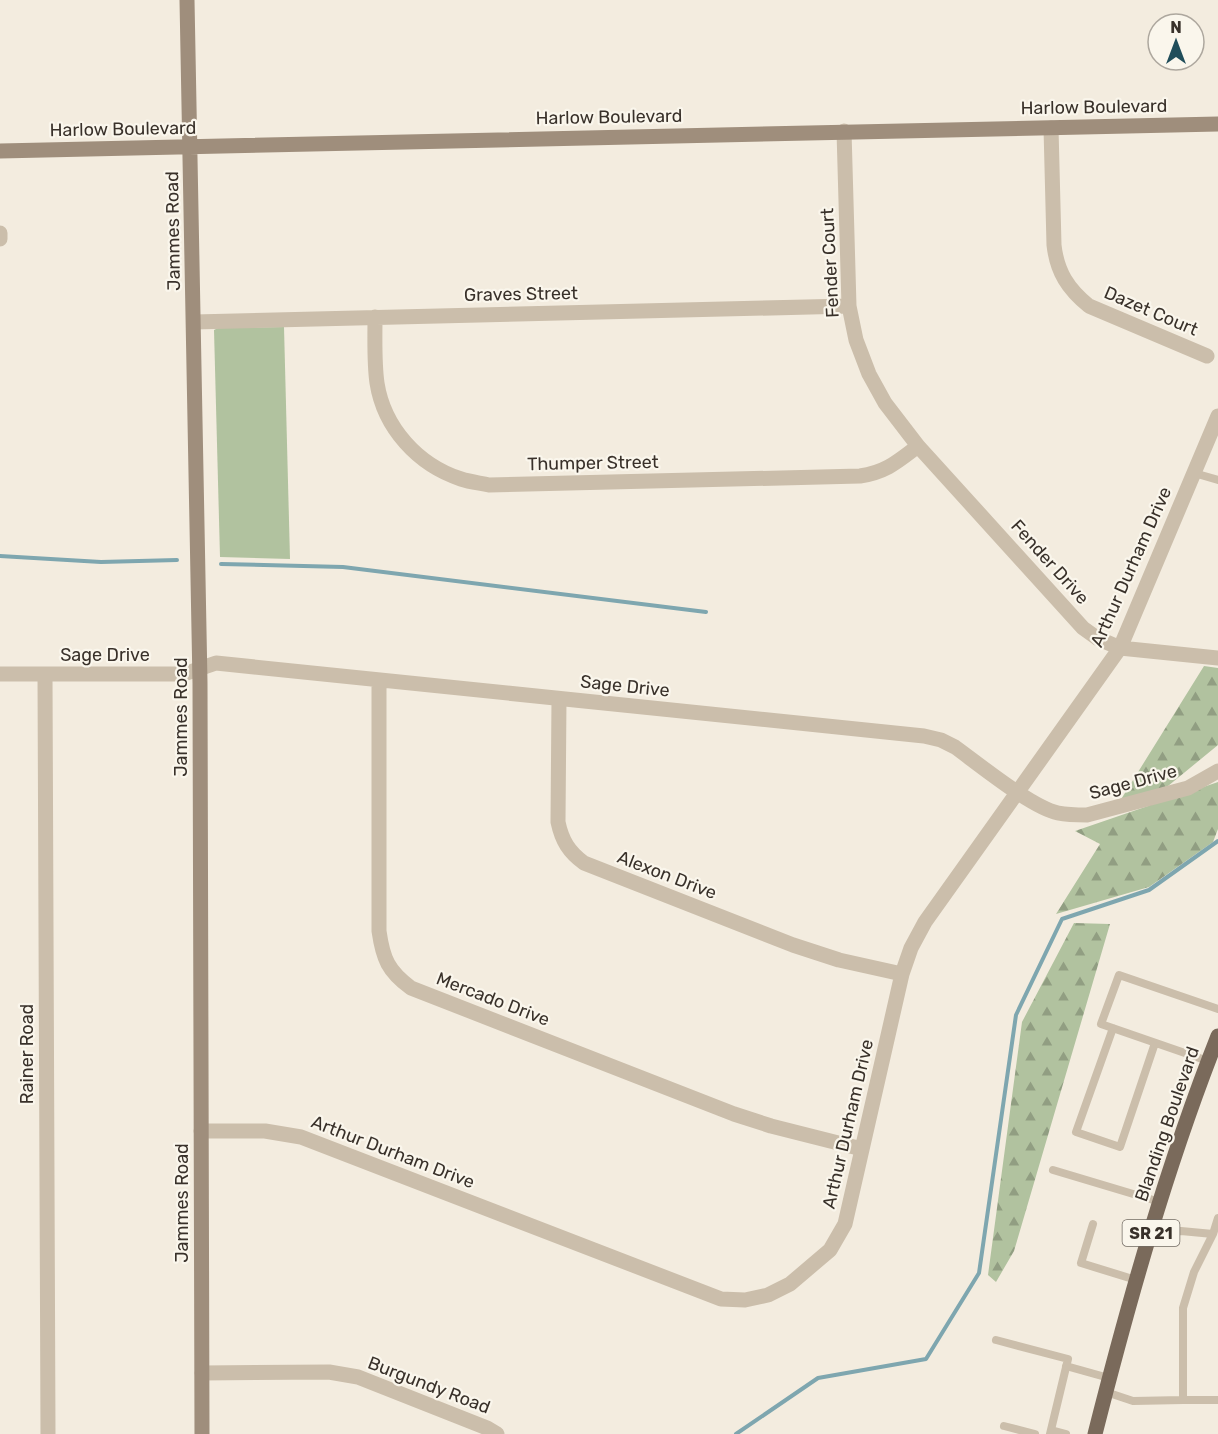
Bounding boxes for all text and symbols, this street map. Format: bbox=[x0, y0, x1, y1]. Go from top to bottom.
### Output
north arrow bbox=[1146, 12, 1206, 72]
text: N bbox=[1170, 18, 1182, 37]
street label: Harlow Boulevard bbox=[1020, 95, 1168, 119]
street label: Harlow Boulevard bbox=[535, 105, 683, 129]
street label: Harlow Boulevard bbox=[49, 117, 197, 141]
street label: Jammes Road bbox=[161, 171, 185, 291]
street label: Fender Court bbox=[816, 208, 844, 318]
street label: Dazet Court bbox=[1101, 281, 1201, 341]
street label: Graves Street bbox=[464, 282, 578, 306]
street label: Thumper Street bbox=[527, 451, 659, 475]
street label: Arthur Durham Drive bbox=[1086, 483, 1176, 651]
street label: Fender Drive bbox=[1006, 515, 1094, 609]
street label: Sage Drive bbox=[60, 644, 150, 666]
street label: Jammes Road bbox=[170, 657, 192, 777]
street label: Sage Drive bbox=[579, 670, 671, 702]
street label: Sage Drive bbox=[1087, 760, 1179, 804]
street label: Alexon Drive bbox=[614, 846, 720, 904]
street label: Mercado Drive bbox=[433, 967, 553, 1031]
street label: Rainer Road bbox=[16, 1004, 38, 1104]
street label: Arthur Durham Drive bbox=[818, 1037, 878, 1211]
street label: Blanding Boulevard bbox=[1130, 1044, 1204, 1204]
street label: Arthur Durham Drive bbox=[308, 1111, 478, 1193]
street label: Jammes Road bbox=[171, 1143, 193, 1263]
road number: SR 21 bbox=[1122, 1220, 1180, 1246]
street label: Burgundy Road bbox=[365, 1352, 493, 1418]

